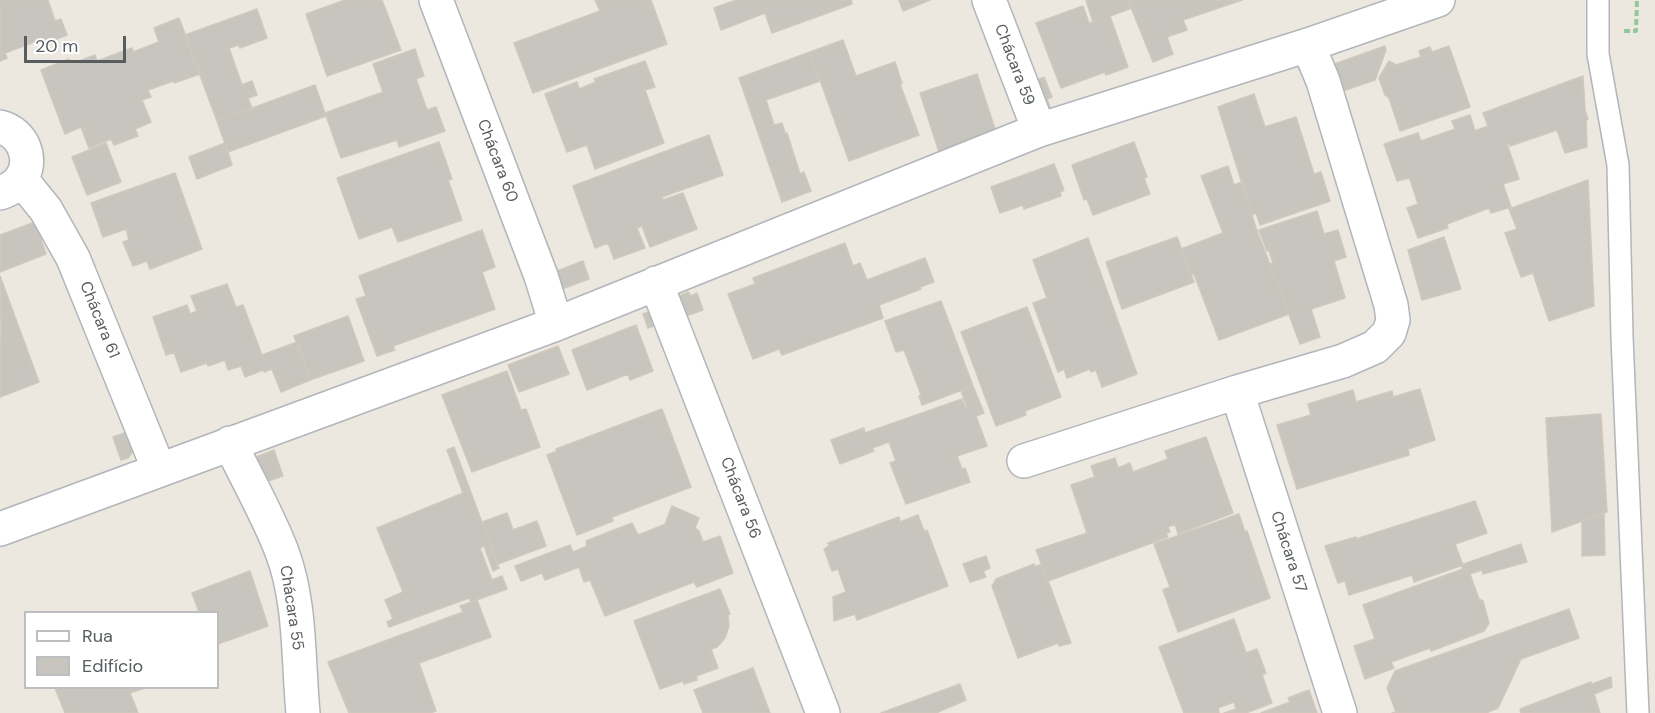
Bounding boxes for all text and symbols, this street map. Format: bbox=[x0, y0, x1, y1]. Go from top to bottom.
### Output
street label: Chácara 59 bbox=[990, 22, 1038, 108]
scale bar bbox=[27, 24, 129, 62]
text: 20 m bbox=[35, 34, 78, 58]
street label: Chácara 60 bbox=[472, 117, 522, 205]
street label: Chácara 61 bbox=[75, 279, 123, 361]
street label: Chácara 56 bbox=[716, 454, 764, 542]
street label: Chácara 57 bbox=[1266, 509, 1310, 595]
street label: Chácara 55 bbox=[275, 564, 307, 652]
legend bbox=[24, 611, 219, 689]
text: Rua bbox=[82, 624, 113, 648]
text: Edifício bbox=[82, 654, 143, 678]

